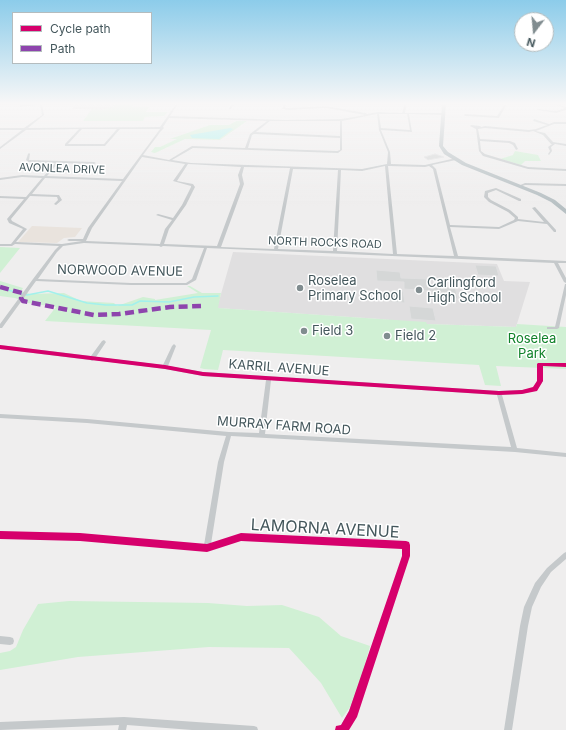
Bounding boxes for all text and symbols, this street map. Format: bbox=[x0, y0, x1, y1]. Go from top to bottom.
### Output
legend bbox=[12, 12, 152, 64]
north arrow bbox=[514, 12, 554, 52]
text: Cycle path bbox=[50, 21, 111, 36]
text: N bbox=[525, 35, 537, 50]
text: Path bbox=[50, 41, 75, 56]
street label: AVONLEA DRIVE bbox=[19, 161, 105, 177]
street label: NORTH ROCKS ROAD bbox=[268, 234, 382, 252]
street label: NORWOOD AVENUE bbox=[57, 262, 183, 280]
place label: Roselea Primary School bbox=[308, 273, 401, 304]
place label: Carlingford High School bbox=[427, 275, 501, 306]
marker: Roselea Primary School bbox=[295, 283, 305, 293]
marker: Carlingford High School bbox=[414, 285, 424, 295]
place label: Field 3 bbox=[312, 323, 353, 339]
marker: Field 3 bbox=[299, 326, 309, 336]
place label: Field 2 bbox=[395, 328, 436, 344]
marker: Field 2 bbox=[382, 331, 392, 341]
park label: Roselea Park bbox=[508, 331, 556, 362]
street label: KARRIL AVENUE bbox=[228, 357, 330, 379]
street label: MURRAY FARM ROAD bbox=[217, 414, 351, 438]
street label: LAMORNA AVENUE bbox=[250, 516, 400, 542]

